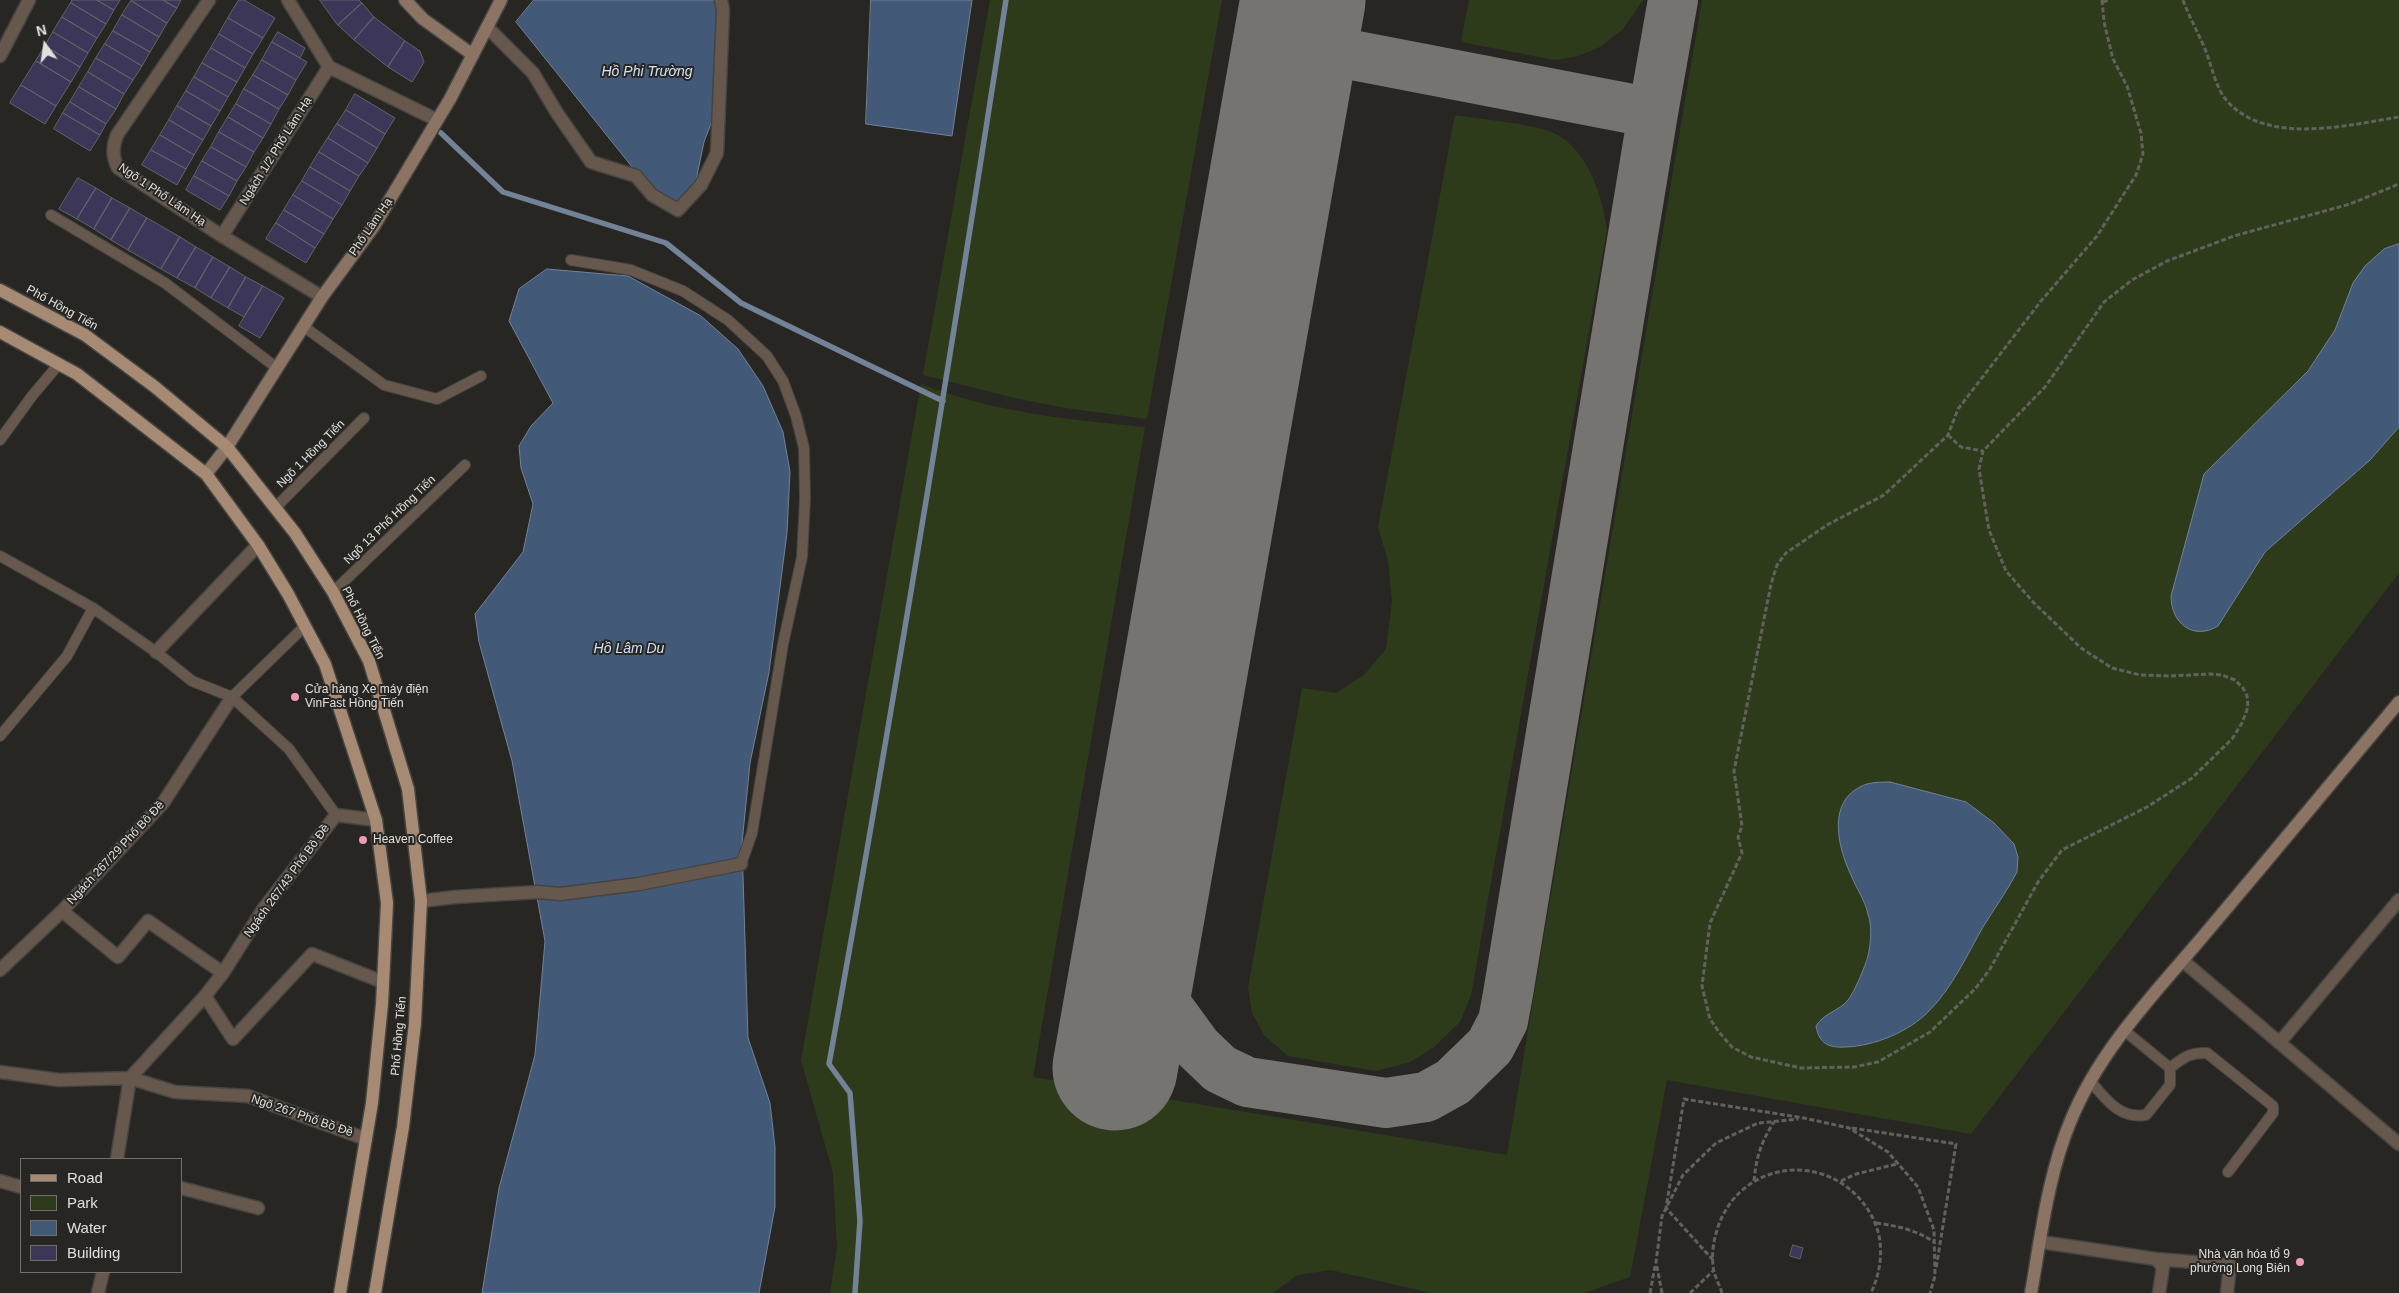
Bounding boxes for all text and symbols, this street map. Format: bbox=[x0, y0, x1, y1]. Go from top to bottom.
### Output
north arrow bbox=[20, 20, 70, 70]
text: N bbox=[35, 21, 48, 39]
water label: Hồ Phi Trường bbox=[602, 64, 692, 80]
street label: Ngách 1/2 Phố Lâm Hạ bbox=[237, 94, 315, 208]
street label: Ngõ 1 Phố Lâm Hạ bbox=[116, 160, 208, 230]
street label: Phố Lâm Hạ bbox=[346, 195, 396, 259]
street label: Phố Hồng Tiến bbox=[24, 282, 100, 334]
street label: Ngõ 1 Hồng Tiến bbox=[274, 417, 348, 491]
street label: Ngõ 13 Phố Hồng Tiến bbox=[341, 473, 439, 567]
street label: Phố Hồng Tiến bbox=[339, 584, 387, 662]
water label: Hồ Lâm Du bbox=[594, 641, 664, 657]
place label: Cửa hàng Xe máy điện VinFast Hồng Tiến bbox=[305, 683, 428, 711]
marker: Cửa hàng Xe máy điện VinFast Hồng Tiến bbox=[289, 691, 301, 703]
street label: Ngách 267/29 Phố Bồ Đề bbox=[64, 798, 168, 908]
street label: Ngách 267/43 Phố Bồ Đề bbox=[241, 822, 333, 940]
place label: Heaven Coffee bbox=[373, 833, 453, 847]
marker: Heaven Coffee bbox=[357, 834, 369, 846]
street label: Phố Hồng Tiến bbox=[388, 996, 410, 1076]
street label: Ngõ 267 Phố Bồ Đề bbox=[249, 1092, 355, 1140]
legend bbox=[20, 1158, 182, 1273]
text: Road bbox=[67, 1169, 103, 1186]
text: Park bbox=[67, 1194, 98, 1211]
text: Water bbox=[67, 1219, 106, 1236]
text: Building bbox=[67, 1244, 120, 1261]
place label: Nhà văn hóa tổ 9 phường Long Biên bbox=[2190, 1248, 2290, 1276]
marker: Nhà văn hóa tổ 9 phường Long Biên bbox=[2294, 1256, 2306, 1268]

